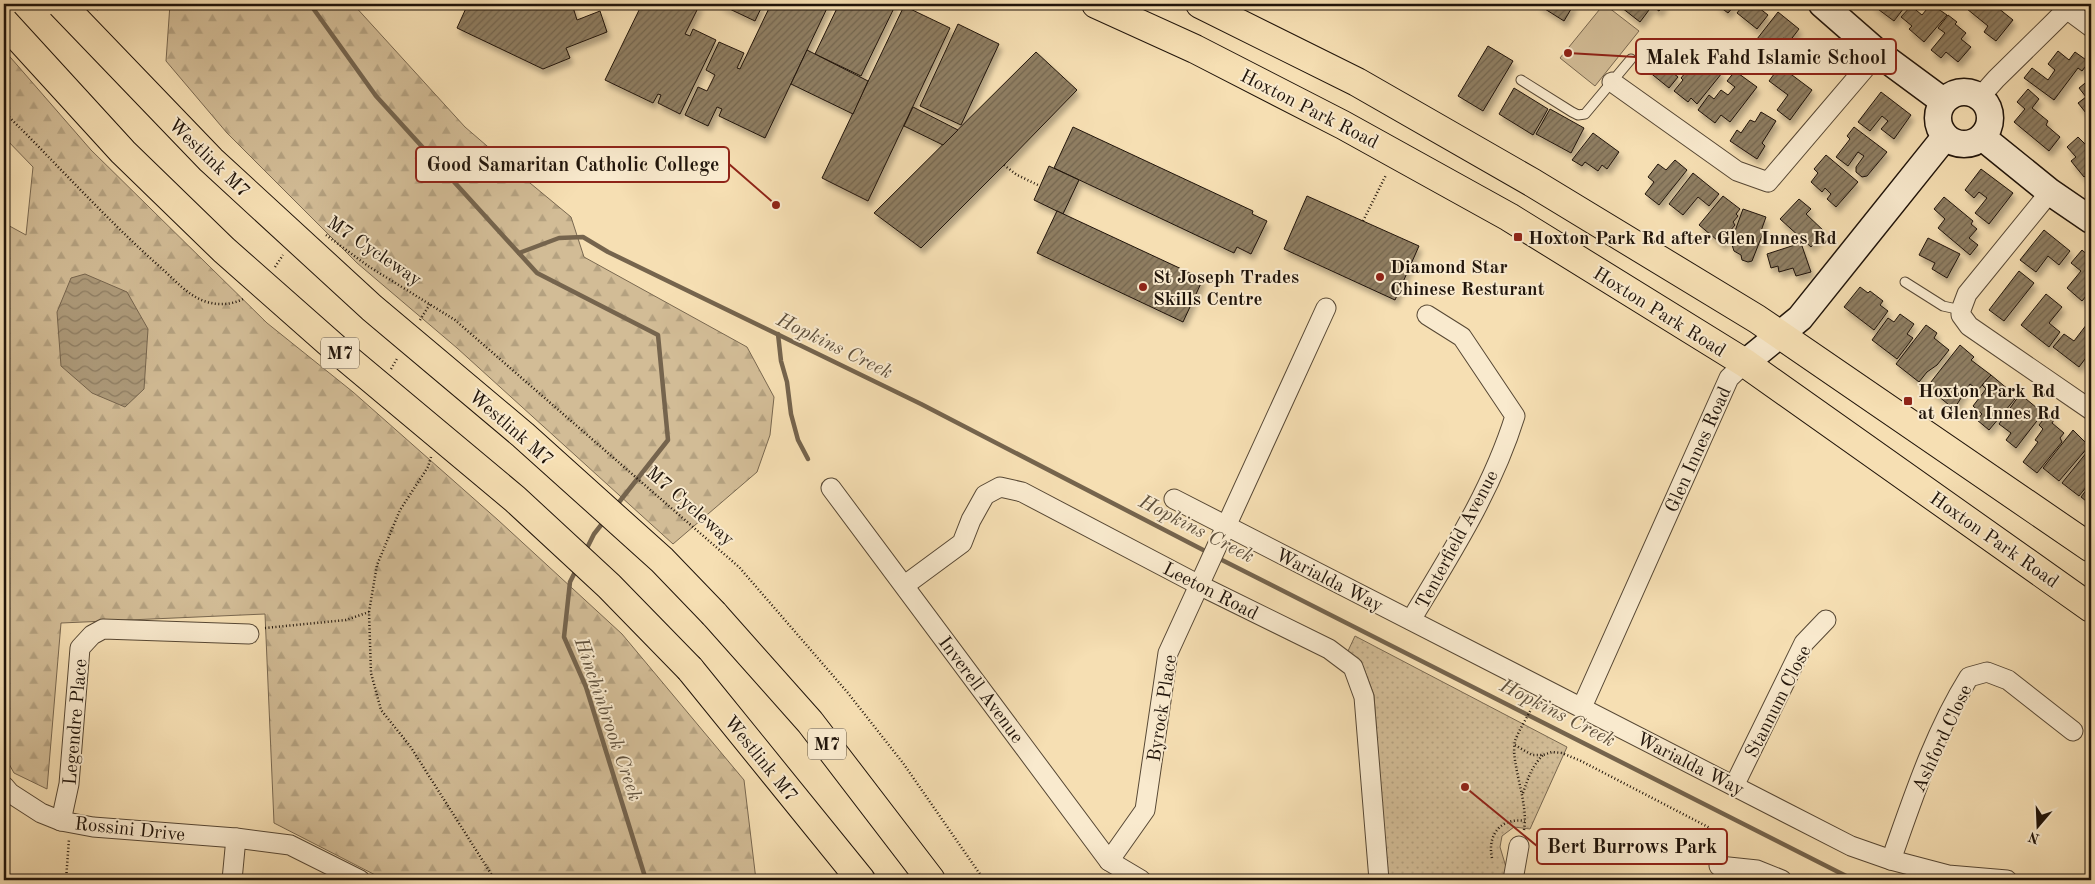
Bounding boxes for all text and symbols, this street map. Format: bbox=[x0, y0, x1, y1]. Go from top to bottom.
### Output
callout: Malek Fahd Islamic School bbox=[1636, 39, 1896, 74]
text: Malek Fahd Islamic School bbox=[1646, 49, 1886, 69]
street label: Hoxton Park Road bbox=[1237, 67, 1381, 153]
street label: Westlink M7 bbox=[164, 116, 253, 202]
callout: Good Samaritan Catholic College bbox=[416, 147, 729, 182]
text: Good Samaritan Catholic College bbox=[427, 156, 719, 176]
street label: M7 Cycleway bbox=[323, 214, 424, 291]
place label: Hoxton Park Rd after Glen Innes Rd bbox=[1528, 230, 1837, 249]
marker: Hoxton Park Rd after Glen Innes Rd bbox=[1512, 231, 1524, 243]
place label: Diamond Star Chinese Resturant bbox=[1390, 259, 1545, 300]
street label: Hoxton Park Road bbox=[1589, 265, 1728, 362]
place label: St Joseph Trades Skills Centre bbox=[1153, 269, 1299, 310]
marker: Diamond Star Chinese Resturant bbox=[1374, 271, 1386, 283]
marker: St Joseph Trades Skills Centre bbox=[1137, 281, 1149, 293]
water label: Hopkins Creek bbox=[772, 310, 895, 384]
road number: M7 bbox=[321, 338, 359, 368]
place label: Hoxton Park Rd at Glen Innes Rd bbox=[1918, 383, 2060, 424]
street label: Glen Innes Road bbox=[1663, 384, 1736, 516]
street label: Westlink M7 bbox=[465, 387, 556, 470]
marker: Hoxton Park Rd at Glen Innes Rd bbox=[1902, 395, 1914, 407]
street label: M7 Cycleway bbox=[642, 464, 737, 550]
street label: Tenterfield Avenue bbox=[1414, 468, 1503, 613]
street label: Hoxton Park Road bbox=[1926, 490, 2061, 593]
water label: Hopkins Creek bbox=[1134, 492, 1257, 567]
street label: Warialda Way bbox=[1272, 546, 1386, 617]
street label: Leeton Road bbox=[1159, 560, 1261, 624]
water label: Hinchinbrook Creek bbox=[569, 634, 645, 804]
street label: Inverell Avenue bbox=[934, 634, 1026, 747]
street label: Stannum Close bbox=[1743, 643, 1816, 761]
street label: Byrock Place bbox=[1146, 653, 1181, 763]
street label: Legendre Place bbox=[61, 658, 91, 786]
water label: Hopkins Creek bbox=[1495, 676, 1618, 751]
street label: Ashford Close bbox=[1910, 682, 1976, 796]
street label: Westlink M7 bbox=[720, 713, 800, 806]
road number: M7 bbox=[808, 729, 846, 760]
street label: Warialda Way bbox=[1633, 730, 1747, 801]
north arrow bbox=[2012, 802, 2062, 852]
street label: Rossini Drive bbox=[74, 815, 186, 846]
callout: Bert Burrows Park bbox=[1537, 829, 1727, 864]
text: N bbox=[2026, 829, 2041, 846]
text: Bert Burrows Park bbox=[1547, 838, 1717, 858]

